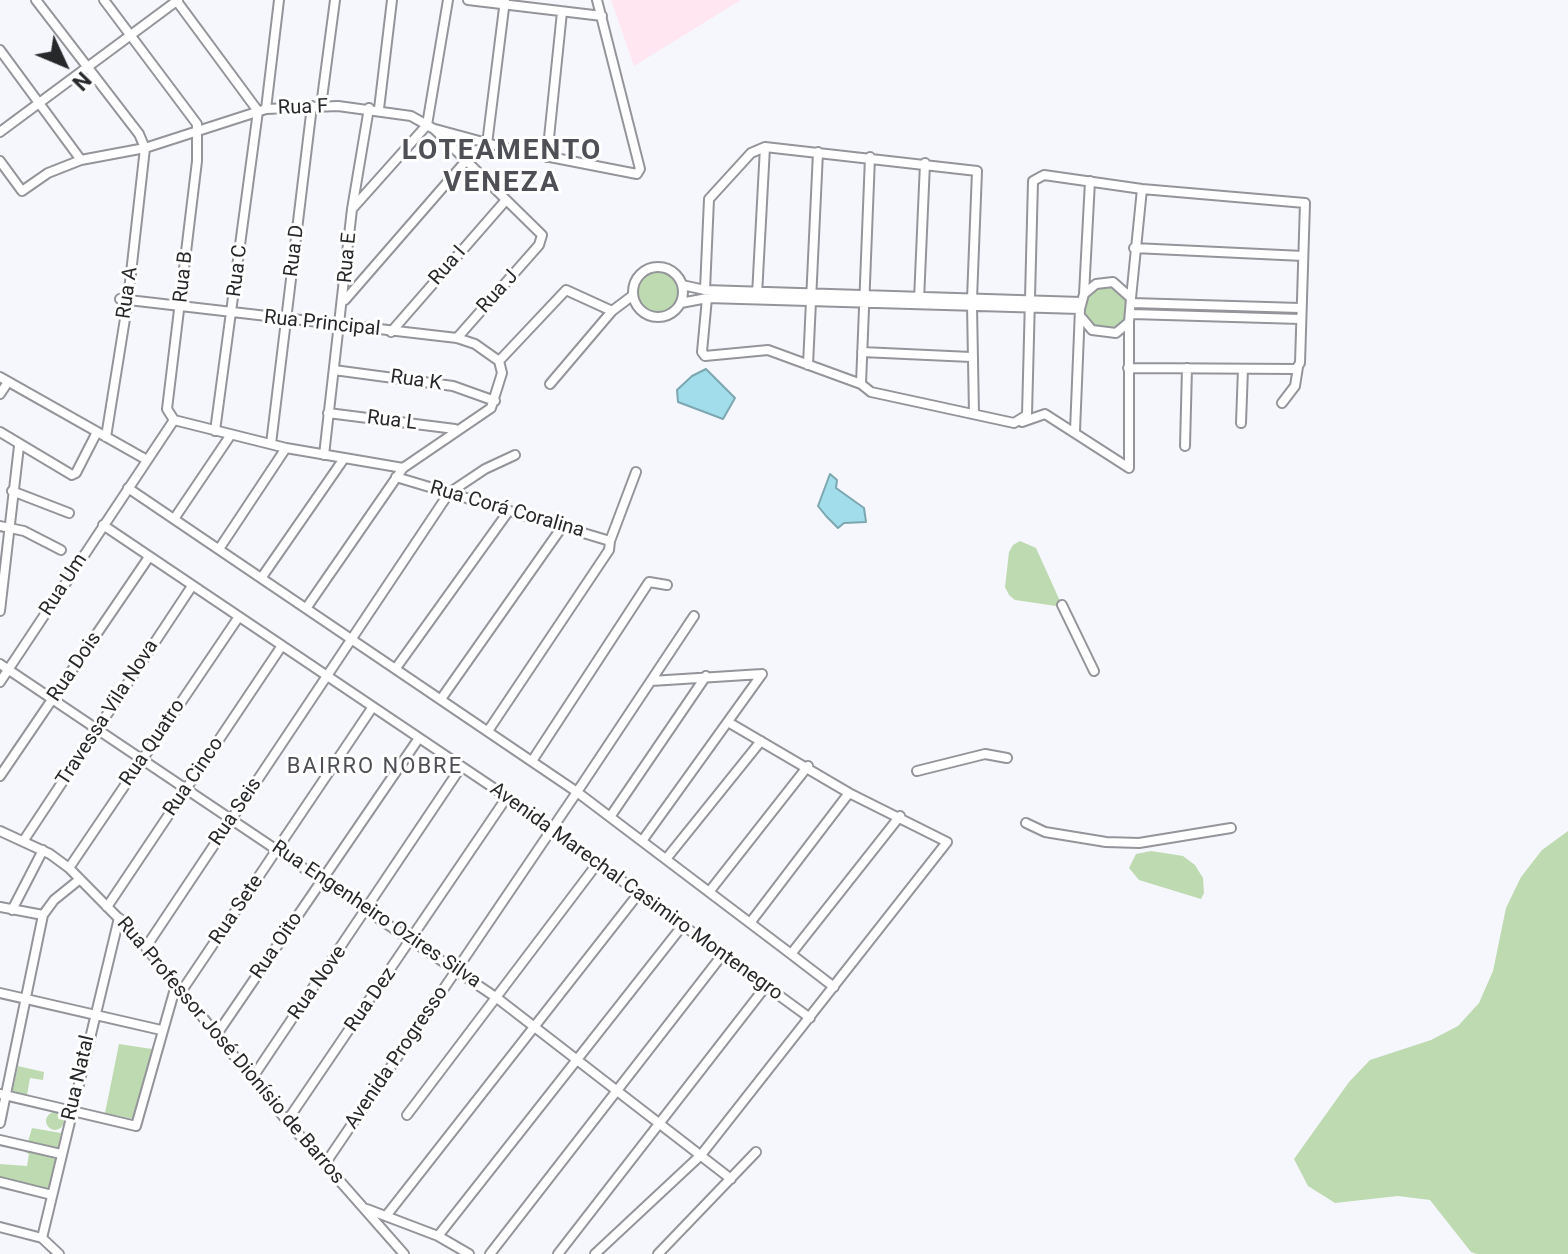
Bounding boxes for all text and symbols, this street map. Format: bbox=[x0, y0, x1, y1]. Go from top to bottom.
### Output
north arrow bbox=[24, 24, 104, 104]
text: N bbox=[67, 67, 96, 95]
street label: Rua F bbox=[277, 95, 329, 121]
district label: LOTEAMENTO VENEZA bbox=[402, 135, 602, 201]
street label: Rua D bbox=[280, 224, 310, 278]
street label: Rua E bbox=[334, 232, 362, 284]
street label: Rua I bbox=[424, 241, 472, 291]
street label: Rua C bbox=[223, 244, 253, 298]
street label: Rua B bbox=[169, 250, 199, 304]
street label: Rua A bbox=[112, 265, 144, 321]
street label: Rua J bbox=[472, 265, 524, 319]
street label: Rua Principal bbox=[263, 306, 381, 342]
street label: Rua K bbox=[389, 366, 443, 396]
street label: Rua L bbox=[366, 406, 418, 436]
street label: Rua Corá Coralina bbox=[427, 477, 587, 543]
street label: Rua Um bbox=[35, 549, 93, 621]
street label: Rua Dois bbox=[43, 628, 107, 706]
street label: Travessa Vila Nova bbox=[52, 636, 164, 790]
street label: Rua Quatro bbox=[115, 695, 191, 791]
street label: Rua Cinco bbox=[159, 733, 229, 821]
district label: BAIRRO NOBRE bbox=[287, 754, 463, 780]
street label: Rua Seis bbox=[205, 773, 267, 851]
street label: Avenida Marechal Casimiro Montenegro bbox=[485, 778, 787, 1006]
street label: Rua Engenheiro Ozires Silva bbox=[267, 836, 485, 994]
street label: Rua Sete bbox=[205, 871, 269, 949]
street label: Rua Oito bbox=[246, 908, 308, 984]
street label: Rua Professor José Dionísio de Barros bbox=[111, 913, 349, 1189]
street label: Rua Nove bbox=[284, 941, 352, 1025]
street label: Rua Dez bbox=[340, 963, 402, 1037]
street label: Avenida Progresso bbox=[340, 982, 454, 1134]
street label: Rua Natal bbox=[58, 1033, 100, 1123]

